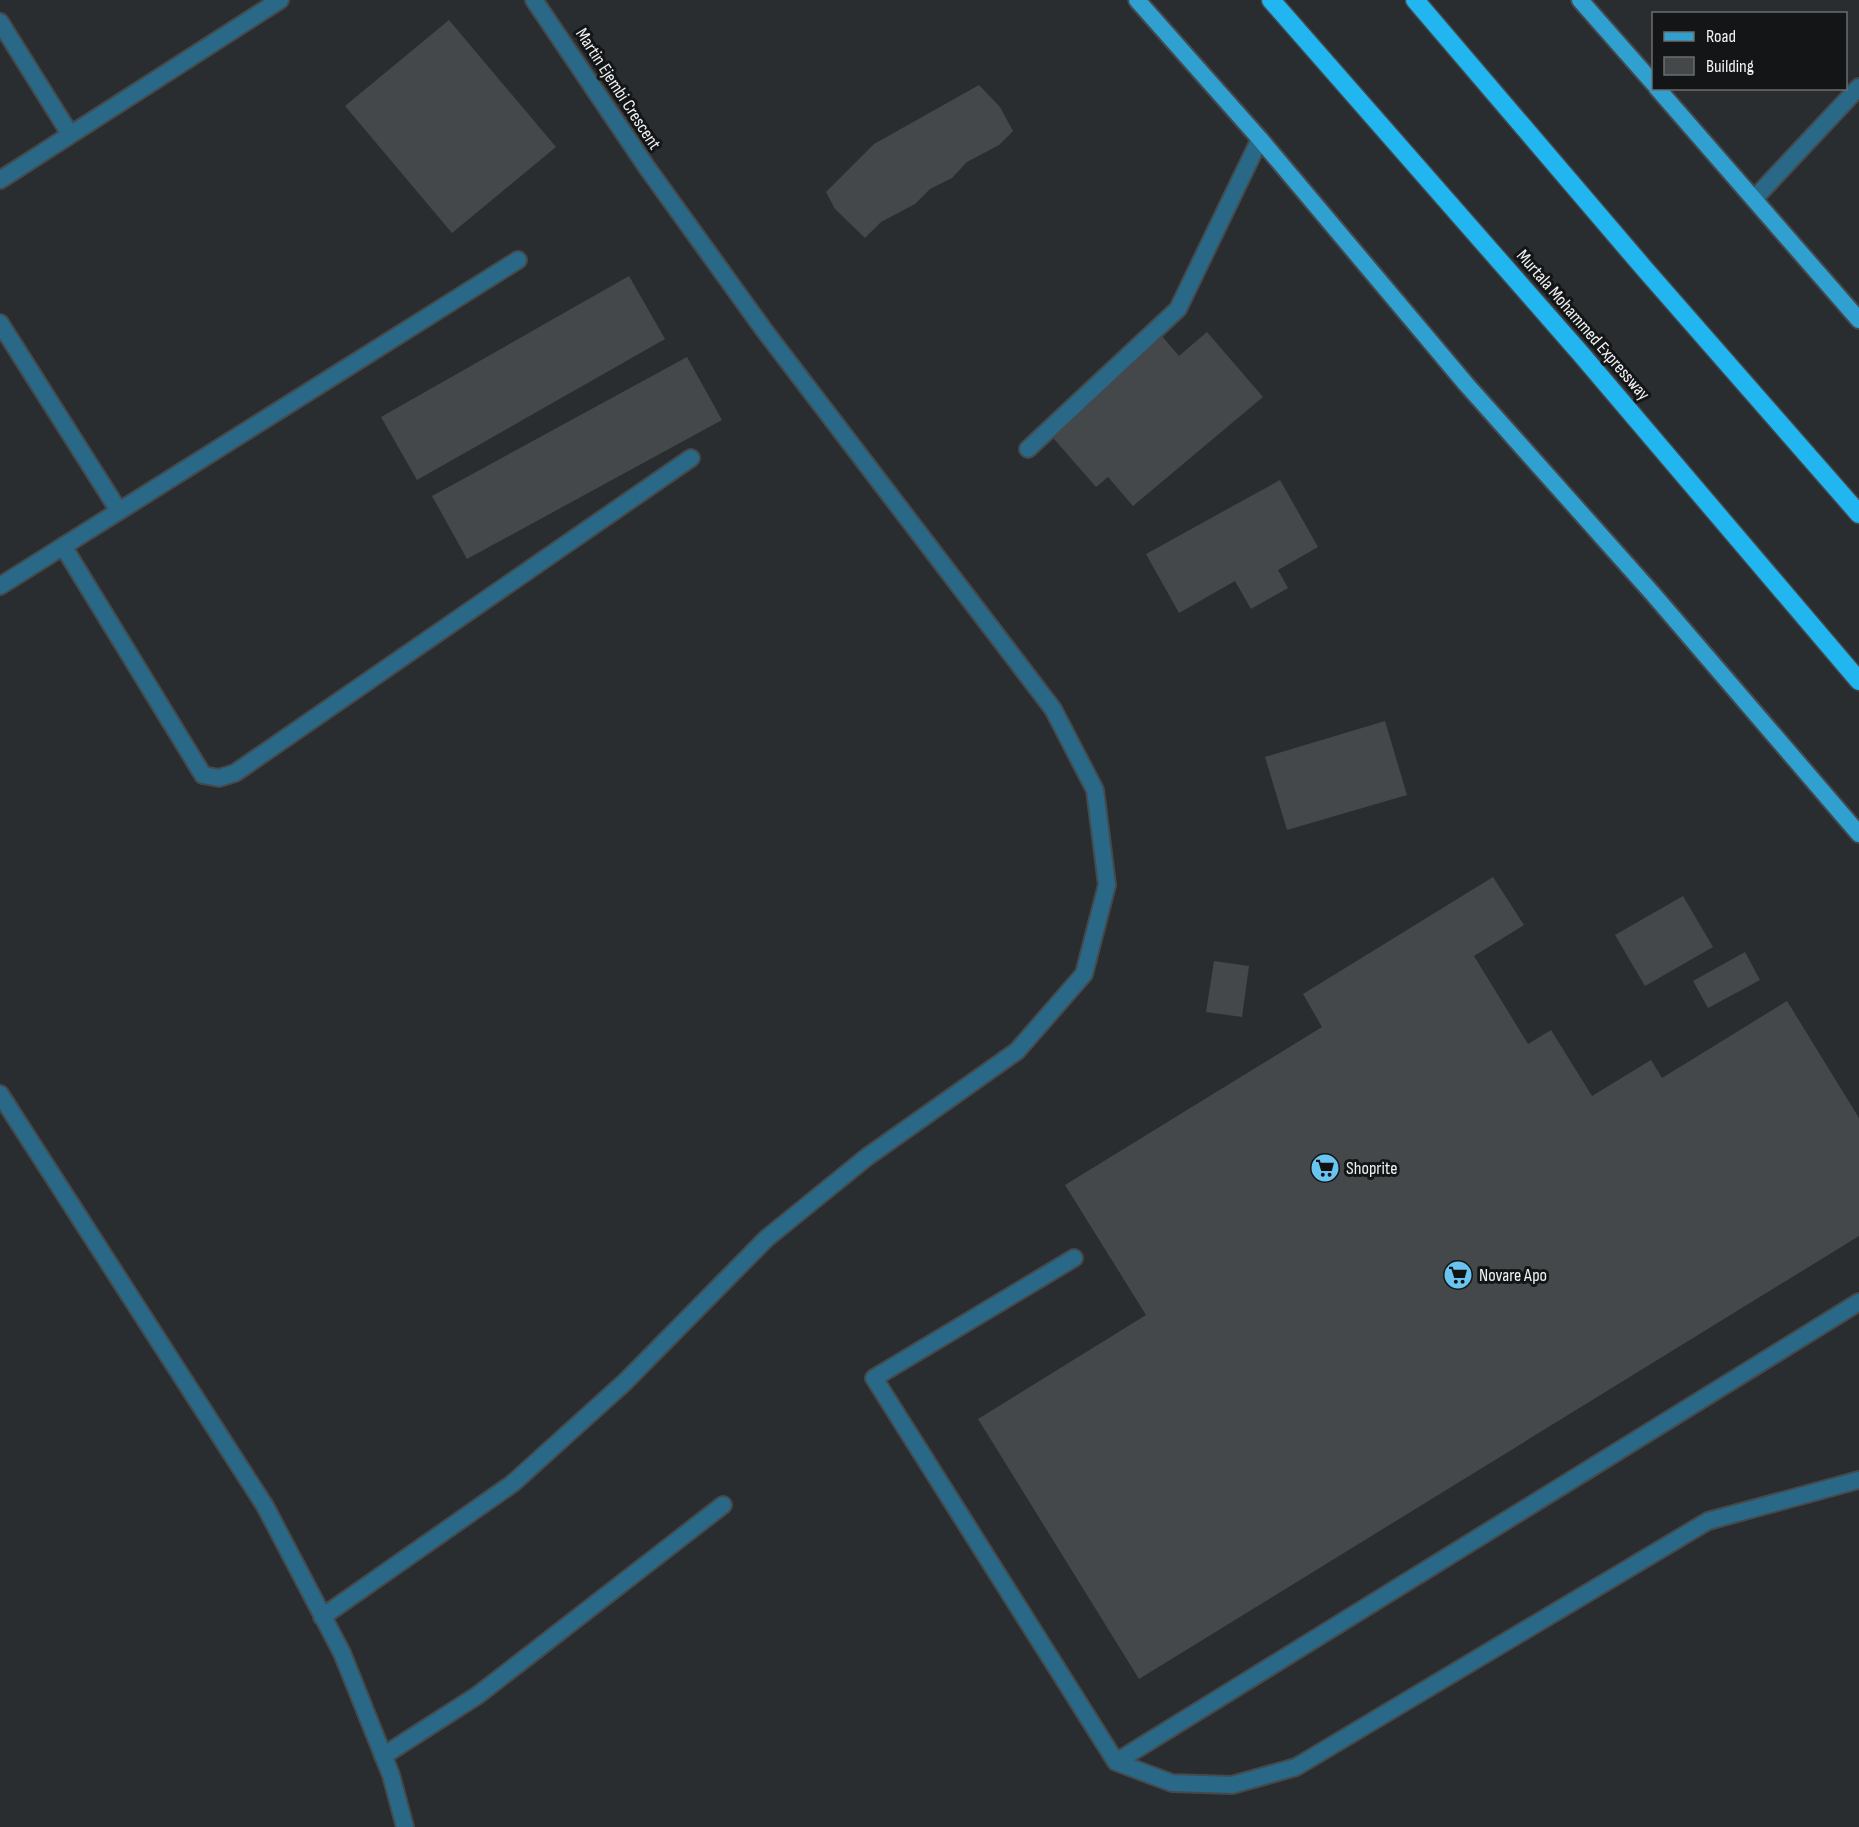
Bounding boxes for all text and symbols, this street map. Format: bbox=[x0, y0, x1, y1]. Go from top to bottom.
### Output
legend bbox=[1652, 12, 1847, 90]
street label: Martin Ejembi Crescent bbox=[571, 24, 665, 154]
text: Road bbox=[1706, 26, 1736, 47]
text: Building bbox=[1706, 56, 1754, 77]
street label: Murtala Mohammed Expressway bbox=[1512, 245, 1654, 405]
supermarket icon: Shoprite bbox=[1309, 1152, 1341, 1184]
place label: Shoprite bbox=[1346, 1158, 1397, 1179]
supermarket icon: Novare Apo bbox=[1442, 1259, 1474, 1291]
place label: Novare Apo bbox=[1479, 1265, 1547, 1286]

